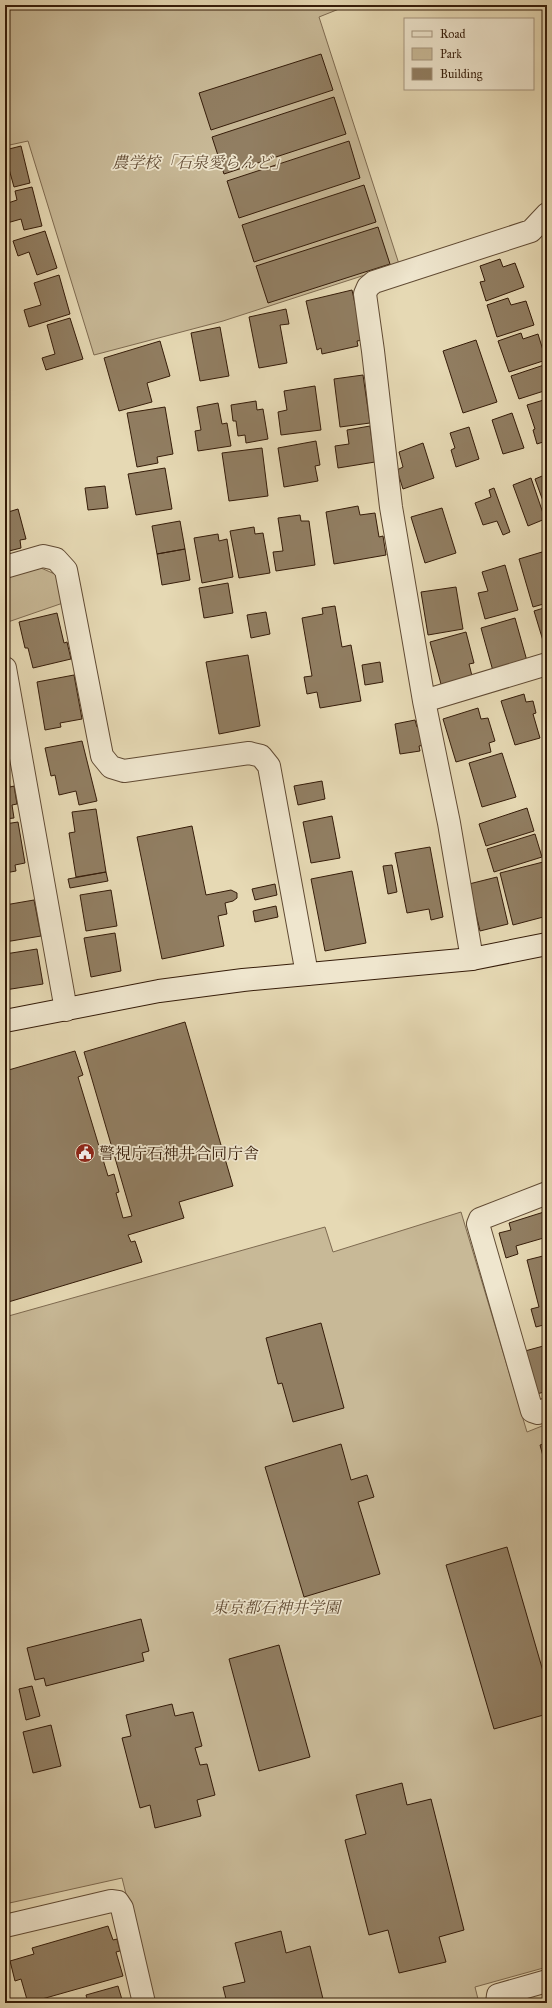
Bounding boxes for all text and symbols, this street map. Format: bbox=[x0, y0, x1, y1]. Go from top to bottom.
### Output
legend bbox=[404, 18, 534, 90]
text: Road bbox=[440, 27, 466, 41]
text: Park bbox=[440, 47, 462, 61]
text: Building bbox=[440, 67, 483, 82]
park label: 農学校「石泉愛らんど」 bbox=[112, 153, 288, 172]
public building icon: 警視庁石神井合同庁舎 bbox=[74, 1142, 96, 1164]
place label: 警視庁石神井合同庁舎 bbox=[99, 1144, 259, 1163]
park label: 東京都石神井学園 bbox=[212, 1598, 343, 1617]

